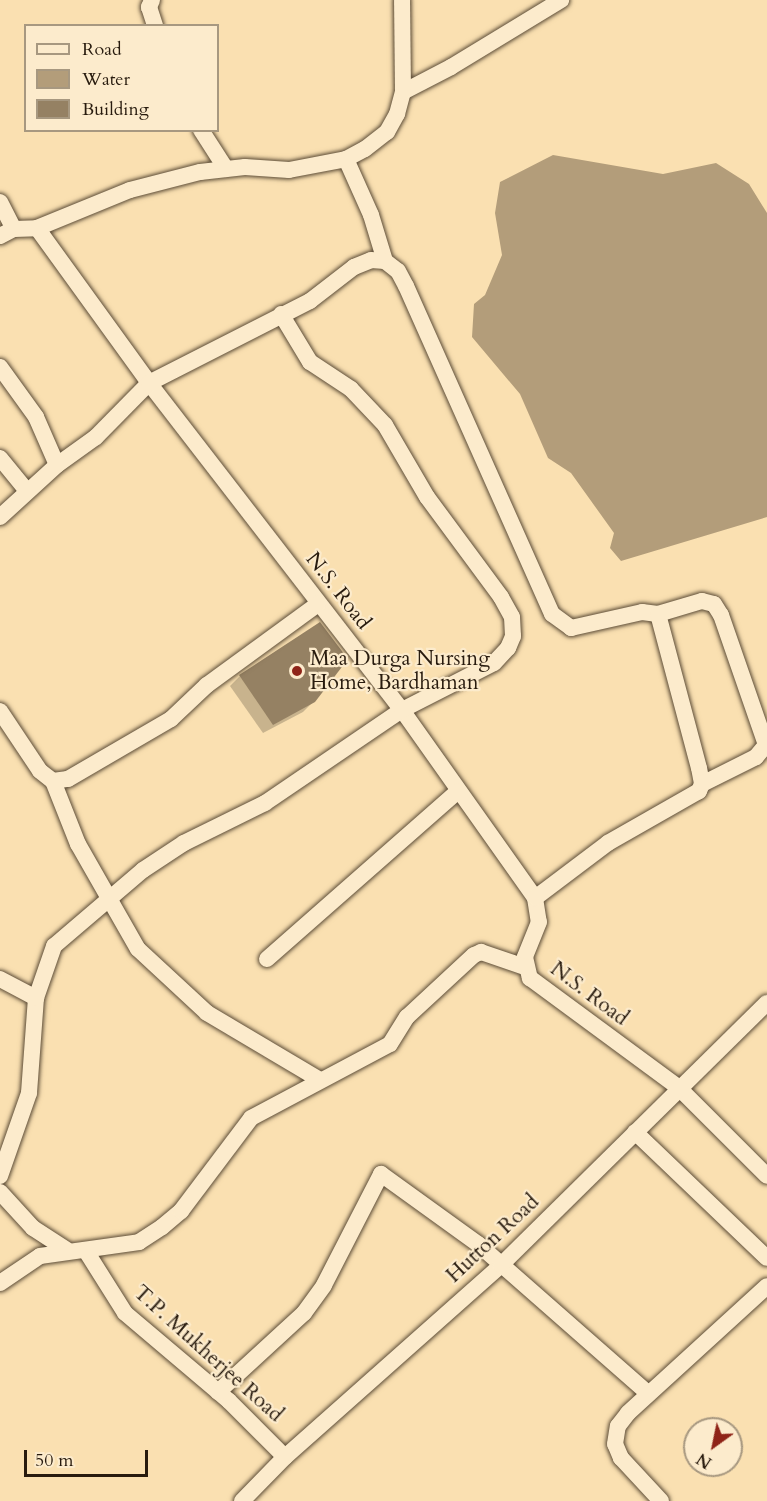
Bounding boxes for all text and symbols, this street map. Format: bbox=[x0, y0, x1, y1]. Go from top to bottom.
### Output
legend bbox=[24, 24, 219, 132]
text: Road bbox=[82, 37, 122, 62]
text: Water bbox=[82, 67, 130, 92]
text: Building bbox=[82, 97, 149, 122]
street label: N.S. Road bbox=[300, 547, 376, 635]
place label: Maa Durga Nursing Home, Bardhaman bbox=[310, 646, 490, 696]
marker: Maa Durga Nursing Home, Bardhaman bbox=[288, 662, 306, 680]
street label: N.S. Road bbox=[545, 957, 633, 1031]
street label: Hutton Road bbox=[441, 1190, 545, 1288]
street label: T.P. Mukherjee Road bbox=[128, 1280, 288, 1428]
north arrow bbox=[683, 1417, 743, 1477]
scale bar bbox=[27, 1438, 152, 1476]
text: N bbox=[692, 1447, 716, 1473]
text: 50 m bbox=[35, 1448, 74, 1473]

